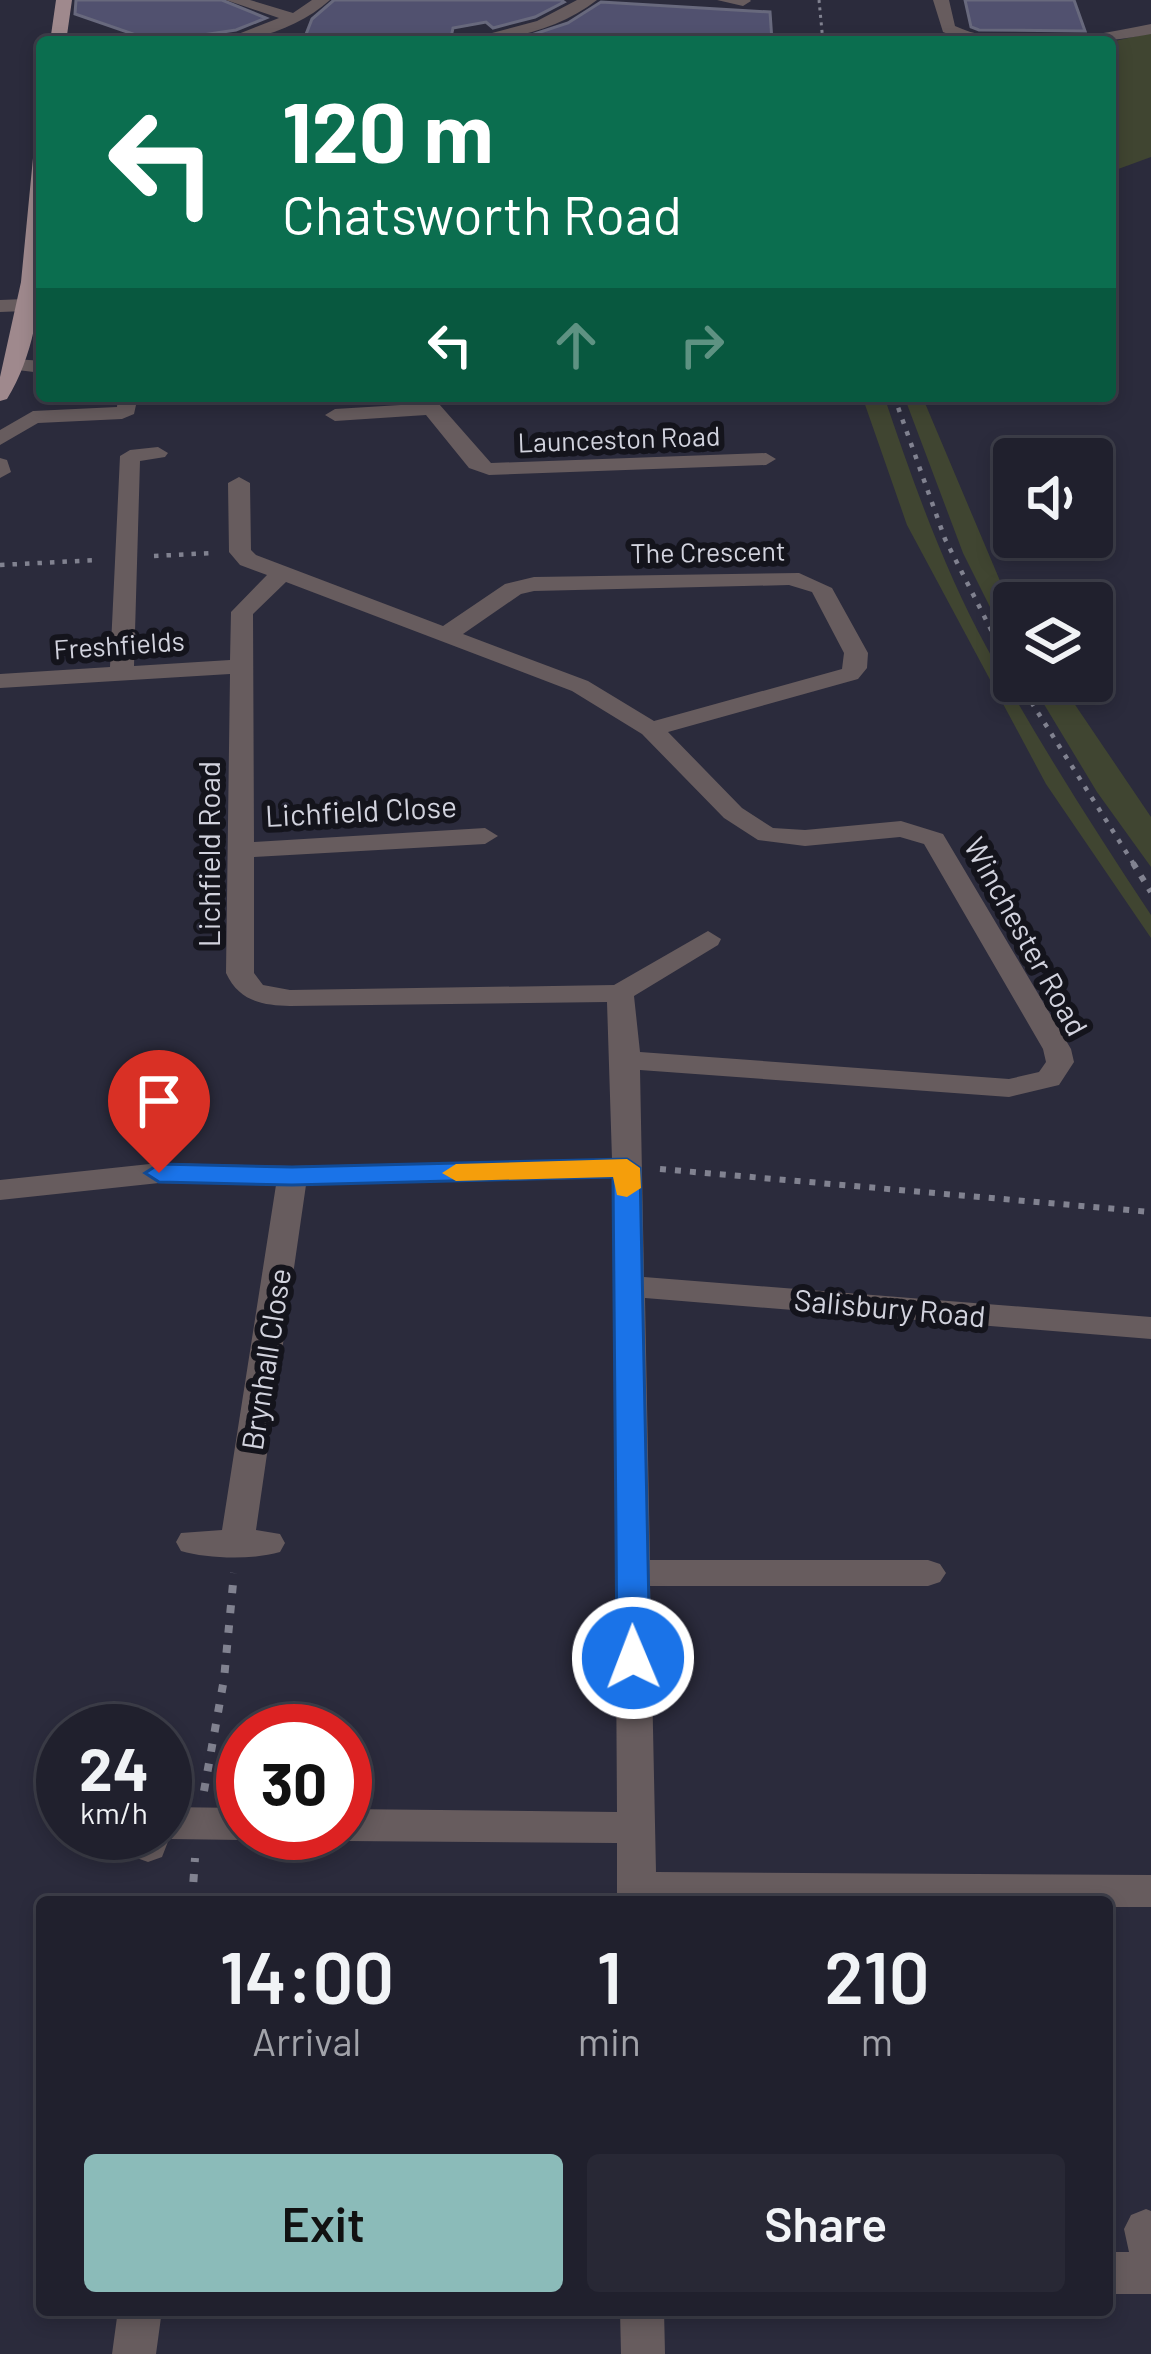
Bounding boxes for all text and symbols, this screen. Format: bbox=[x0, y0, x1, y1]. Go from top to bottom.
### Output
text: 120 m bbox=[282, 79, 494, 180]
icon: left bbox=[84, 84, 240, 240]
text: Chatsworth Road bbox=[282, 181, 682, 246]
icon: left bbox=[417, 312, 483, 378]
icon: ahead bbox=[543, 312, 609, 378]
icon: right bbox=[669, 312, 735, 378]
street label: Launceston Road bbox=[517, 418, 721, 458]
map controls bbox=[993, 438, 1113, 702]
button: sound bbox=[993, 438, 1113, 558]
street label: The Crescent bbox=[630, 534, 786, 568]
button: layers bbox=[993, 582, 1113, 702]
street label: Freshfields bbox=[52, 623, 186, 665]
street label: Lichfield Road bbox=[190, 761, 226, 947]
street label: Lichfield Close bbox=[264, 787, 458, 833]
street label: Winchester Road bbox=[958, 830, 1096, 1042]
pin bbox=[108, 1050, 210, 1173]
icon: arrive bbox=[126, 1068, 192, 1134]
street label: Brynhall Close bbox=[233, 1265, 297, 1453]
street label: Salisbury Road bbox=[793, 1281, 987, 1333]
position arrow bbox=[570, 1595, 696, 1721]
speed limit sign: 30 bbox=[216, 1704, 372, 1860]
text: 24 bbox=[79, 1731, 149, 1803]
text: km/h bbox=[80, 1794, 148, 1830]
text: 14:00 bbox=[219, 1932, 394, 2018]
text: 1 bbox=[597, 1932, 622, 2018]
text: 210 bbox=[824, 1932, 930, 2018]
text: Arrival bbox=[252, 2017, 361, 2064]
text: min bbox=[578, 2017, 641, 2064]
text: m bbox=[861, 2017, 893, 2064]
button: Exit bbox=[84, 2154, 563, 2292]
button: Share bbox=[587, 2154, 1065, 2292]

